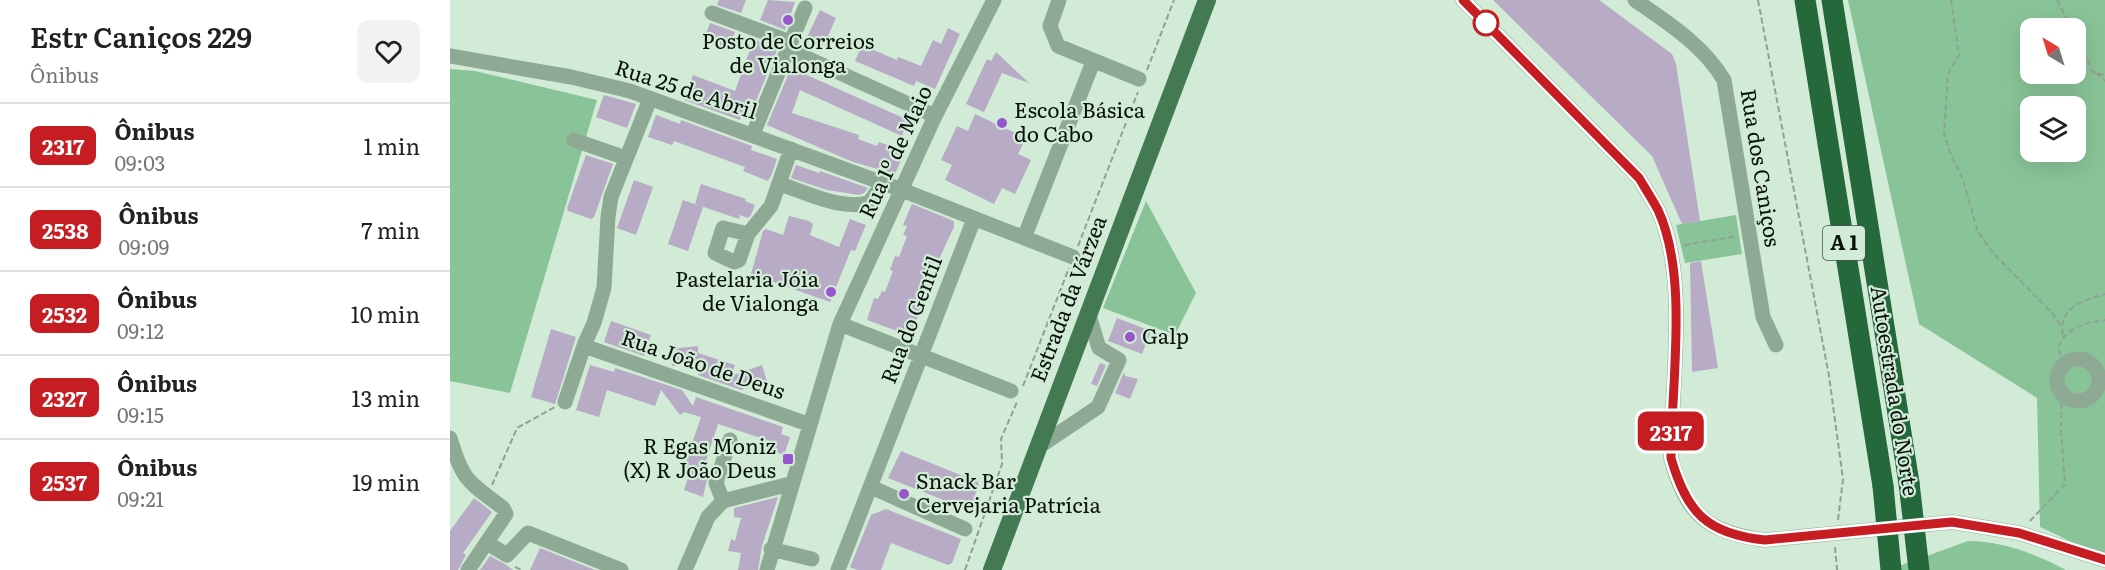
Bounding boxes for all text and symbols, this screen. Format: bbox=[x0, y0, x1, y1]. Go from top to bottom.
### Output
unlabelled marker bbox=[1473, 10, 1499, 36]
marker: Posto de Correios de Vialonga bbox=[781, 13, 795, 27]
text: Estr Caniços 229 bbox=[30, 15, 252, 57]
north arrow bbox=[2020, 18, 2086, 84]
map controls bbox=[2020, 18, 2086, 162]
button: heart bbox=[357, 20, 420, 83]
place label: Posto de Correios de Vialonga bbox=[702, 24, 874, 79]
street label: Rua 25 de Abril bbox=[612, 50, 762, 125]
text: Ônibus bbox=[30, 59, 98, 89]
street label: Rua 1º de Maio bbox=[849, 79, 938, 223]
street label: Rua dos Caniços bbox=[1735, 86, 1790, 249]
place label: Escola Básica do Cabo bbox=[1014, 93, 1146, 148]
button: layers bbox=[2020, 96, 2086, 162]
text: Ônibus bbox=[114, 114, 194, 147]
marker: Escola Básica do Cabo bbox=[995, 116, 1009, 130]
text: 1 min bbox=[363, 129, 420, 162]
text: 2317 bbox=[42, 130, 84, 161]
text: 09:03 bbox=[114, 147, 165, 177]
text: Ônibus bbox=[119, 198, 199, 231]
street label: Estrada da Várzea bbox=[1021, 210, 1113, 386]
text: 7 min bbox=[361, 213, 420, 246]
text: 2538 bbox=[42, 214, 89, 245]
road number: A 1 bbox=[1823, 226, 1865, 260]
text: 09:09 bbox=[119, 231, 169, 261]
street label: Rua do Gentil bbox=[871, 251, 948, 387]
place label: Pastelaria Jóia de Vialonga bbox=[675, 262, 820, 317]
text: Ônibus bbox=[117, 282, 197, 315]
street label: Autoestrada do Norte bbox=[1865, 283, 1928, 498]
marker: Pastelaria Jóia de Vialonga bbox=[824, 285, 838, 299]
text: 10 min bbox=[351, 297, 420, 330]
text: 2532 bbox=[42, 298, 87, 329]
text: 09:12 bbox=[117, 315, 164, 345]
place label: Galp bbox=[1142, 319, 1189, 350]
street label: Rua João de Deus bbox=[618, 320, 790, 405]
marker: Galp bbox=[1123, 330, 1137, 344]
text: Ônibus bbox=[117, 366, 197, 399]
text: 13 min bbox=[351, 381, 420, 414]
text: 2327 bbox=[42, 382, 87, 413]
text: 09:15 bbox=[117, 399, 164, 429]
line badge: 2317 bbox=[1629, 412, 1713, 450]
text: 2317 bbox=[1650, 416, 1692, 447]
place label: R Egas Moniz (X) R João Deus bbox=[623, 429, 776, 484]
text: Ônibus bbox=[117, 450, 197, 483]
marker: R Egas Moniz (X) R João Deus bbox=[781, 452, 795, 466]
place label: Snack Bar Cervejaria Patrícia bbox=[916, 464, 1102, 519]
text: 19 min bbox=[352, 465, 420, 498]
text: 2537 bbox=[42, 466, 87, 497]
text: 09:21 bbox=[117, 483, 164, 513]
marker: Snack Bar Cervejaria Patrícia bbox=[897, 487, 911, 501]

